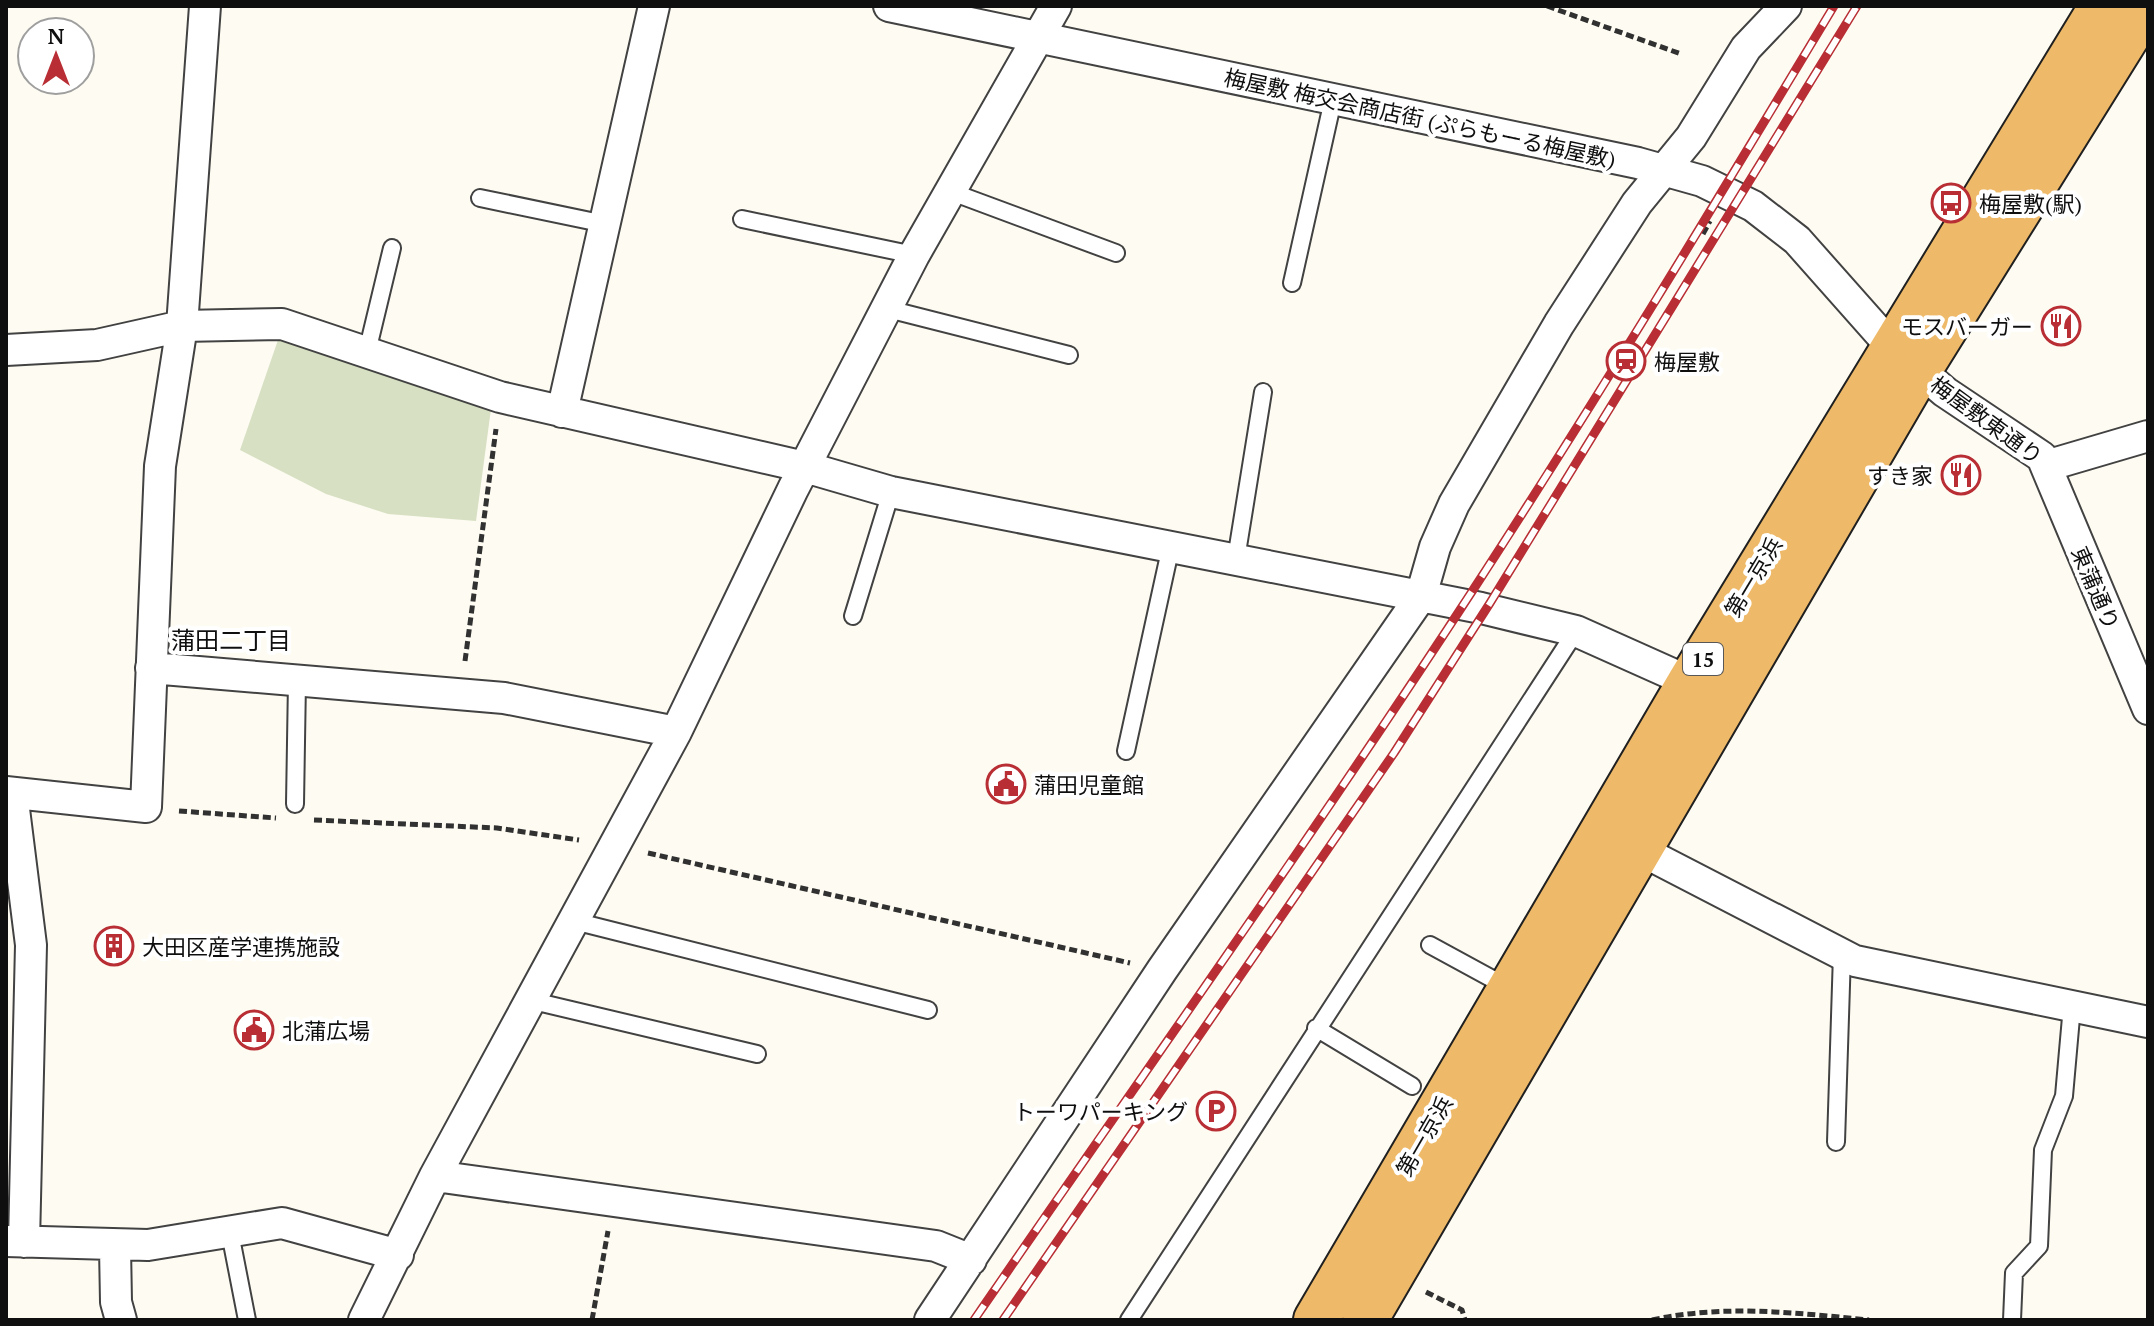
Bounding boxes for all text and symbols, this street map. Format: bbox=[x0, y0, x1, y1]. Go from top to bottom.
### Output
north arrow bbox=[16, 16, 96, 96]
text: N bbox=[48, 21, 65, 50]
street label: 梅屋敷 梅交会商店街 (ぷらもーる梅屋敷) bbox=[1221, 62, 1619, 174]
bus stop icon: 梅屋敷(駅) bbox=[1930, 182, 1972, 224]
place label: 梅屋敷(駅) bbox=[1979, 189, 2082, 218]
restaurant icon: モスバーガー bbox=[2040, 305, 2082, 347]
place label: モスバーガー bbox=[1901, 312, 2033, 341]
station icon: 梅屋敷 bbox=[1605, 340, 1647, 382]
place label: 梅屋敷 bbox=[1654, 347, 1720, 376]
street label: 梅屋敷東通り bbox=[1925, 369, 2049, 471]
restaurant icon: すき家 bbox=[1940, 454, 1982, 496]
place label: すき家 bbox=[1867, 461, 1933, 490]
street label: 第一京浜 bbox=[1718, 532, 1788, 622]
street label: 東蒲通り bbox=[2065, 542, 2127, 634]
district label: 蒲田二丁目 bbox=[171, 624, 291, 656]
road number: 15 bbox=[1683, 643, 1723, 675]
public building icon: 蒲田児童館 bbox=[985, 763, 1027, 805]
place label: 蒲田児童館 bbox=[1034, 770, 1144, 799]
building icon: 大田区産学連携施設 bbox=[93, 925, 135, 967]
place label: 大田区産学連携施設 bbox=[142, 932, 340, 961]
public building icon: 北蒲広場 bbox=[233, 1009, 275, 1051]
place label: 北蒲広場 bbox=[282, 1016, 370, 1045]
parking icon: トーワパーキング bbox=[1195, 1090, 1237, 1132]
street label: 第一京浜 bbox=[1389, 1091, 1459, 1181]
place label: トーワパーキング bbox=[1013, 1097, 1188, 1126]

